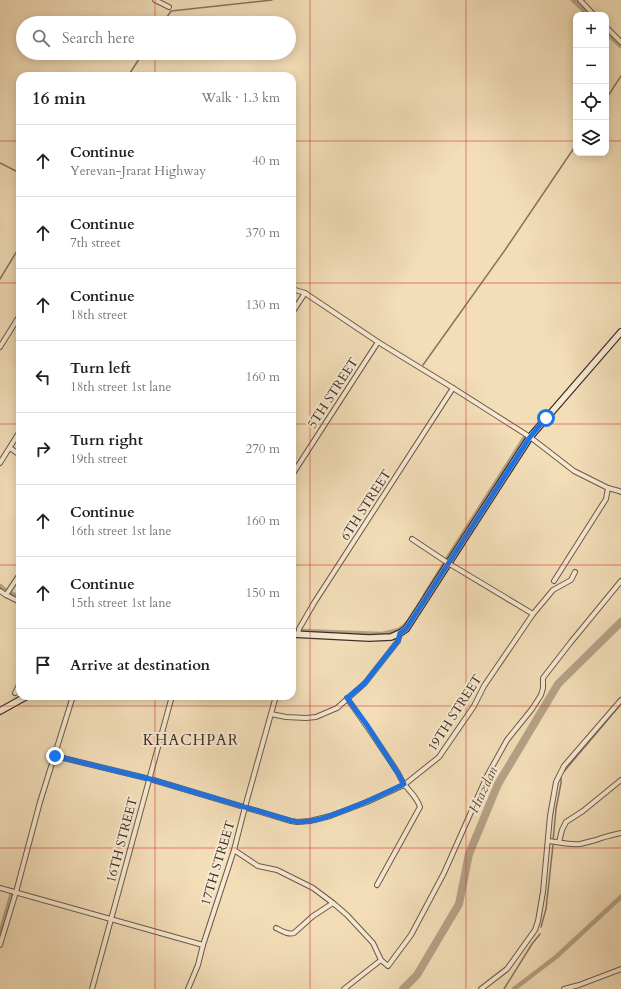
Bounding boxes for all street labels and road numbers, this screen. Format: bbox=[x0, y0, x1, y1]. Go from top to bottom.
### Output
street label: 5TH STREET bbox=[303, 354, 363, 432]
street label: 6TH STREET bbox=[336, 466, 396, 544]
street label: 19TH STREET bbox=[424, 671, 487, 755]
street label: 16TH STREET bbox=[102, 795, 142, 885]
street label: 17TH STREET bbox=[197, 818, 240, 908]

